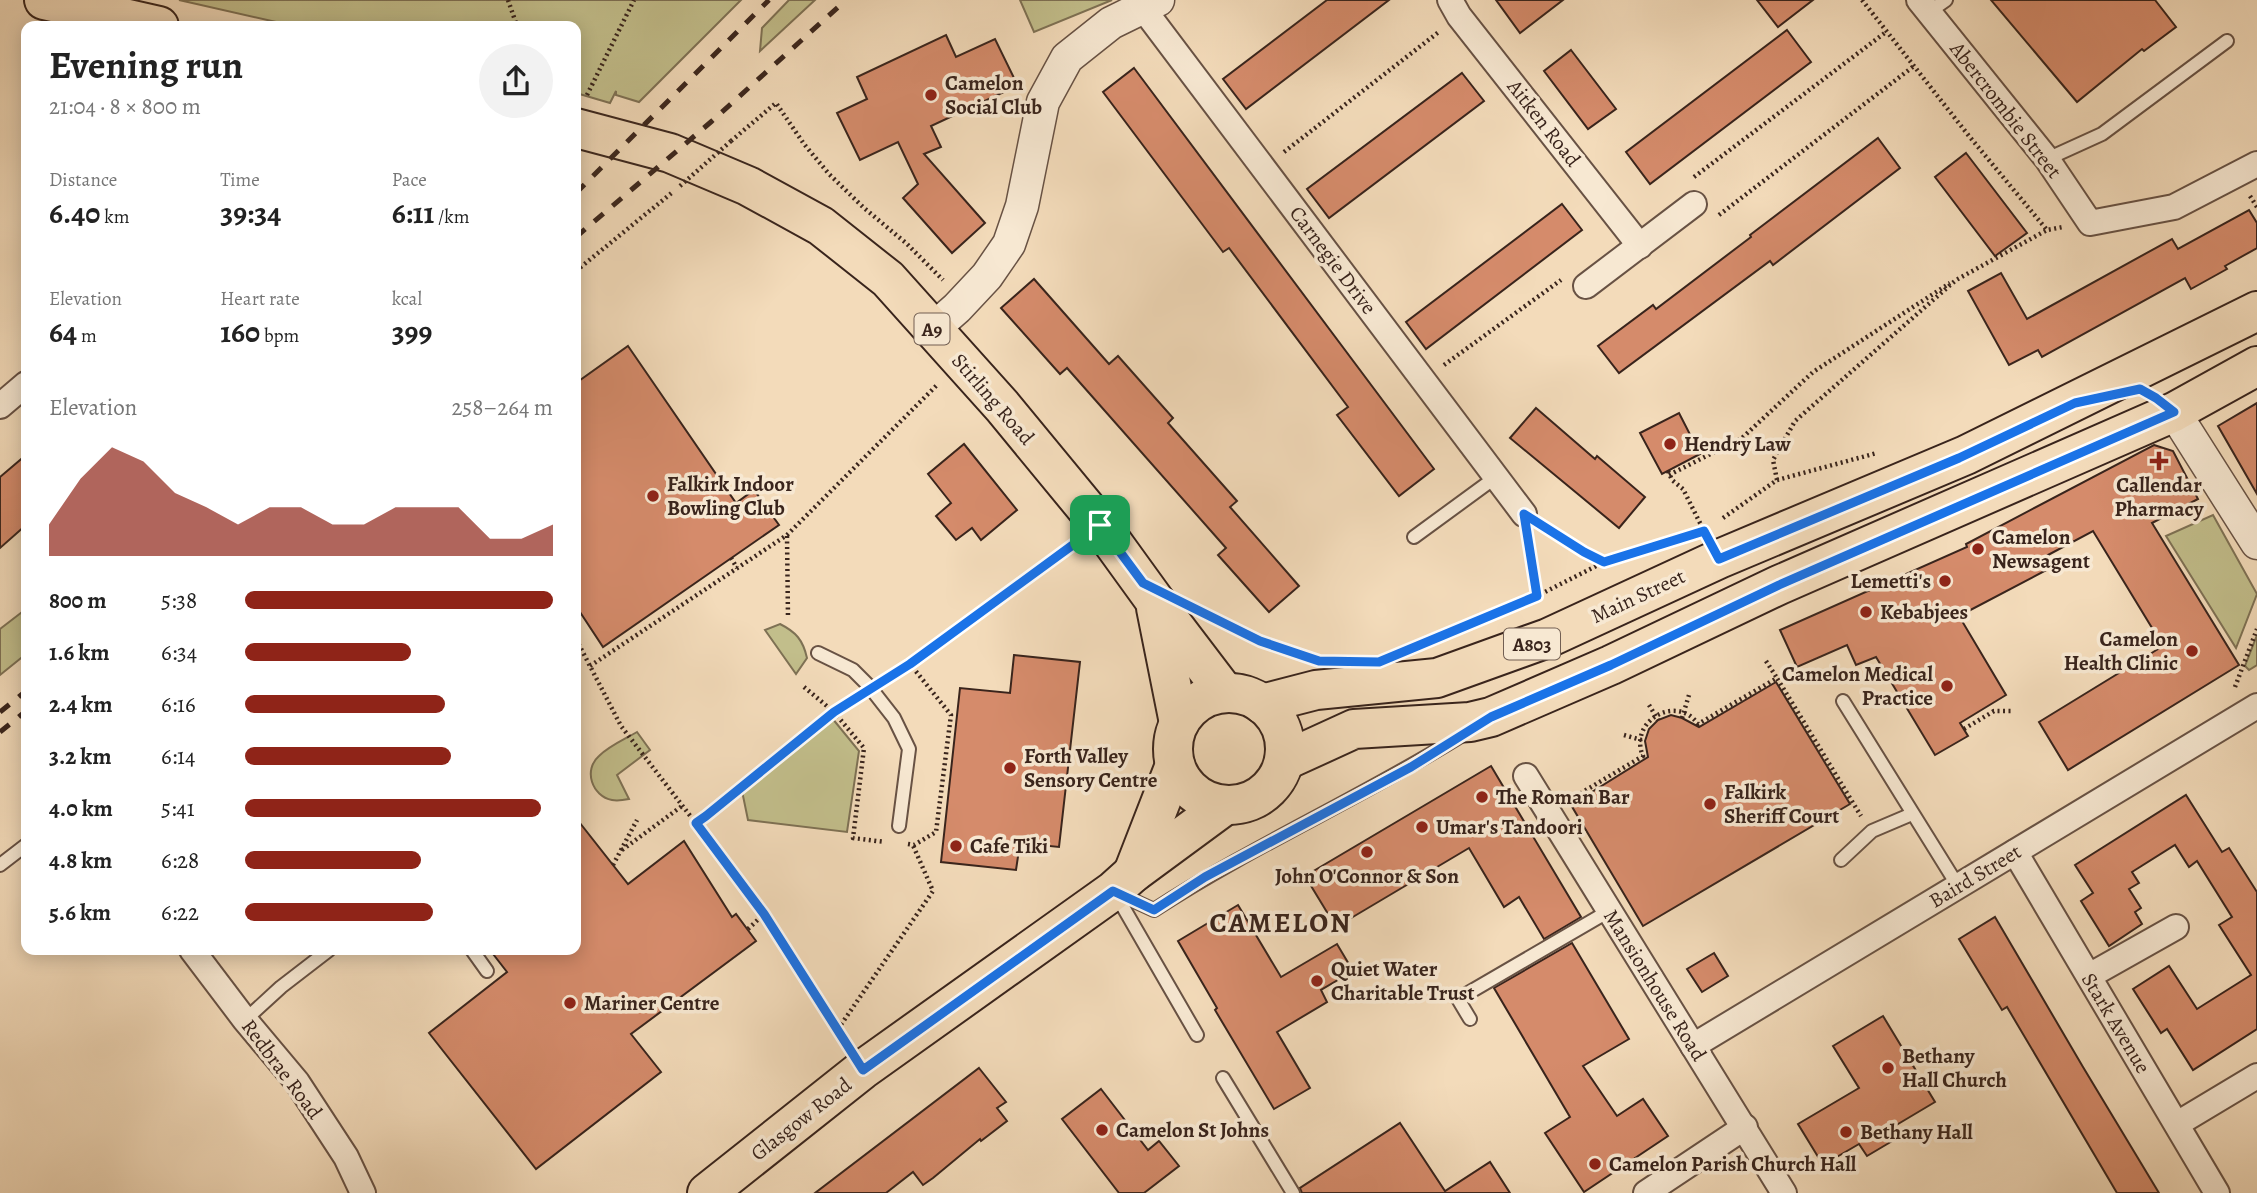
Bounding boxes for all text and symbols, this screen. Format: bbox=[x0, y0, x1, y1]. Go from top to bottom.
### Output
street label: Abercrombie Street bbox=[1943, 35, 2068, 184]
text: Evening run bbox=[49, 39, 243, 91]
button: share bbox=[479, 44, 553, 118]
place label: Camelon Social Club bbox=[945, 69, 1042, 121]
street label: Aitken Road bbox=[1500, 73, 1587, 173]
marker: Camelon Social Club bbox=[923, 87, 939, 103]
text: 21:04 · 8 × 800 m bbox=[49, 91, 201, 122]
text: Distance bbox=[49, 167, 117, 193]
text: Time bbox=[220, 167, 260, 193]
text: Pace bbox=[392, 167, 427, 193]
text: 6.40 bbox=[49, 193, 100, 233]
text: 39:34 bbox=[220, 193, 281, 233]
text: 6:11 bbox=[392, 193, 434, 233]
street label: Carnegie Drive bbox=[1283, 200, 1383, 320]
text: km bbox=[100, 204, 129, 230]
text: /km bbox=[434, 204, 470, 230]
text: Elevation bbox=[49, 286, 122, 312]
text: Heart rate bbox=[220, 286, 300, 312]
text: kcal bbox=[392, 286, 422, 312]
text: 64 bbox=[49, 312, 77, 352]
text: 160 bbox=[220, 312, 260, 352]
text: 399 bbox=[392, 312, 432, 352]
road number: A9 bbox=[914, 314, 950, 344]
text: m bbox=[77, 323, 97, 349]
text: bpm bbox=[260, 323, 299, 349]
street label: Stirling Road bbox=[945, 347, 1041, 451]
text: Elevation bbox=[49, 392, 137, 423]
text: 258–264 m bbox=[451, 392, 553, 423]
place label: Hendry Law bbox=[1684, 430, 1791, 458]
marker: Hendry Law bbox=[1662, 436, 1678, 452]
marker: Callendar Pharmacy bbox=[2151, 453, 2167, 469]
place label: Falkirk Indoor Bowling Club bbox=[667, 470, 794, 522]
place label: Callendar Pharmacy bbox=[2115, 471, 2205, 523]
marker: Falkirk Indoor Bowling Club bbox=[645, 488, 661, 504]
pin bbox=[1070, 495, 1130, 555]
icon: arrive bbox=[1081, 506, 1119, 544]
place label: Camelon Newsagent bbox=[1992, 523, 2090, 575]
marker: Camelon Newsagent bbox=[1970, 541, 1986, 557]
street label: Main Street bbox=[1586, 562, 1690, 630]
place label: Lemetti's bbox=[1851, 567, 1931, 595]
marker: Lemetti's bbox=[1937, 573, 1953, 589]
text: 800 m bbox=[49, 585, 106, 616]
text: 5:38 bbox=[161, 585, 197, 616]
place label: Kebabjees bbox=[1880, 598, 1968, 626]
marker: Kebabjees bbox=[1858, 604, 1874, 620]
place label: Camelon Health Clinic bbox=[2064, 625, 2178, 677]
road number: A803 bbox=[1504, 628, 1560, 660]
text: 1.6 km bbox=[49, 637, 109, 668]
text: 6:34 bbox=[161, 637, 197, 668]
marker: Camelon Health Clinic bbox=[2184, 643, 2200, 659]
place label: Camelon Medical Practice bbox=[1782, 660, 1933, 712]
marker: Camelon Medical Practice bbox=[1939, 678, 1955, 694]
text: 2.4 km bbox=[49, 689, 112, 720]
text: 6:16 bbox=[161, 689, 196, 720]
text: 3.2 km bbox=[49, 741, 112, 772]
text: 6:14 bbox=[161, 741, 195, 772]
place label: Forth Valley Sensory Centre bbox=[1024, 742, 1158, 794]
marker: Forth Valley Sensory Centre bbox=[1002, 760, 1018, 776]
place label: Falkirk Sheriff Court bbox=[1724, 778, 1839, 830]
place label: The Roman Bar bbox=[1496, 783, 1630, 811]
marker: The Roman Bar bbox=[1474, 789, 1490, 805]
text: 4.0 km bbox=[49, 793, 113, 824]
text: 5:41 bbox=[161, 793, 195, 824]
marker: Falkirk Sheriff Court bbox=[1702, 796, 1718, 812]
place label: Umar's Tandoori bbox=[1436, 813, 1583, 841]
marker: Umar's Tandoori bbox=[1414, 819, 1430, 835]
place label: Cafe Tiki bbox=[970, 832, 1048, 860]
street label: Baird Street bbox=[1924, 837, 2026, 915]
marker: Cafe Tiki bbox=[948, 838, 964, 854]
marker: John O'Connor & Son bbox=[1359, 844, 1375, 860]
text: 4.8 km bbox=[49, 845, 112, 876]
text: 6:28 bbox=[161, 845, 199, 876]
place label: John O'Connor & Son bbox=[1275, 862, 1459, 890]
text: 5.6 km bbox=[49, 897, 111, 928]
text: 6:22 bbox=[161, 897, 199, 928]
district label: CAMELON bbox=[1210, 904, 1352, 942]
street label: Mansionhouse Road bbox=[1597, 904, 1713, 1067]
place label: Quiet Water Charitable Trust bbox=[1331, 955, 1474, 1007]
street label: Stark Avenue bbox=[2075, 967, 2157, 1079]
marker: Quiet Water Charitable Trust bbox=[1309, 973, 1325, 989]
place label: Mariner Centre bbox=[584, 989, 720, 1017]
marker: Mariner Centre bbox=[562, 995, 578, 1011]
street label: Redbrae Road bbox=[235, 1013, 329, 1125]
place label: Bethany Hall Church bbox=[1902, 1042, 2007, 1094]
marker: Bethany Hall Church bbox=[1880, 1060, 1896, 1076]
street label: Glasgow Road bbox=[745, 1070, 858, 1167]
place label: Camelon St Johns bbox=[1116, 1116, 1269, 1144]
place label: Bethany Hall bbox=[1860, 1118, 1973, 1146]
marker: Camelon St Johns bbox=[1094, 1122, 1110, 1138]
marker: Bethany Hall bbox=[1838, 1124, 1854, 1140]
place label: Camelon Parish Church Hall bbox=[1609, 1150, 1857, 1178]
marker: Camelon Parish Church Hall bbox=[1587, 1156, 1603, 1172]

